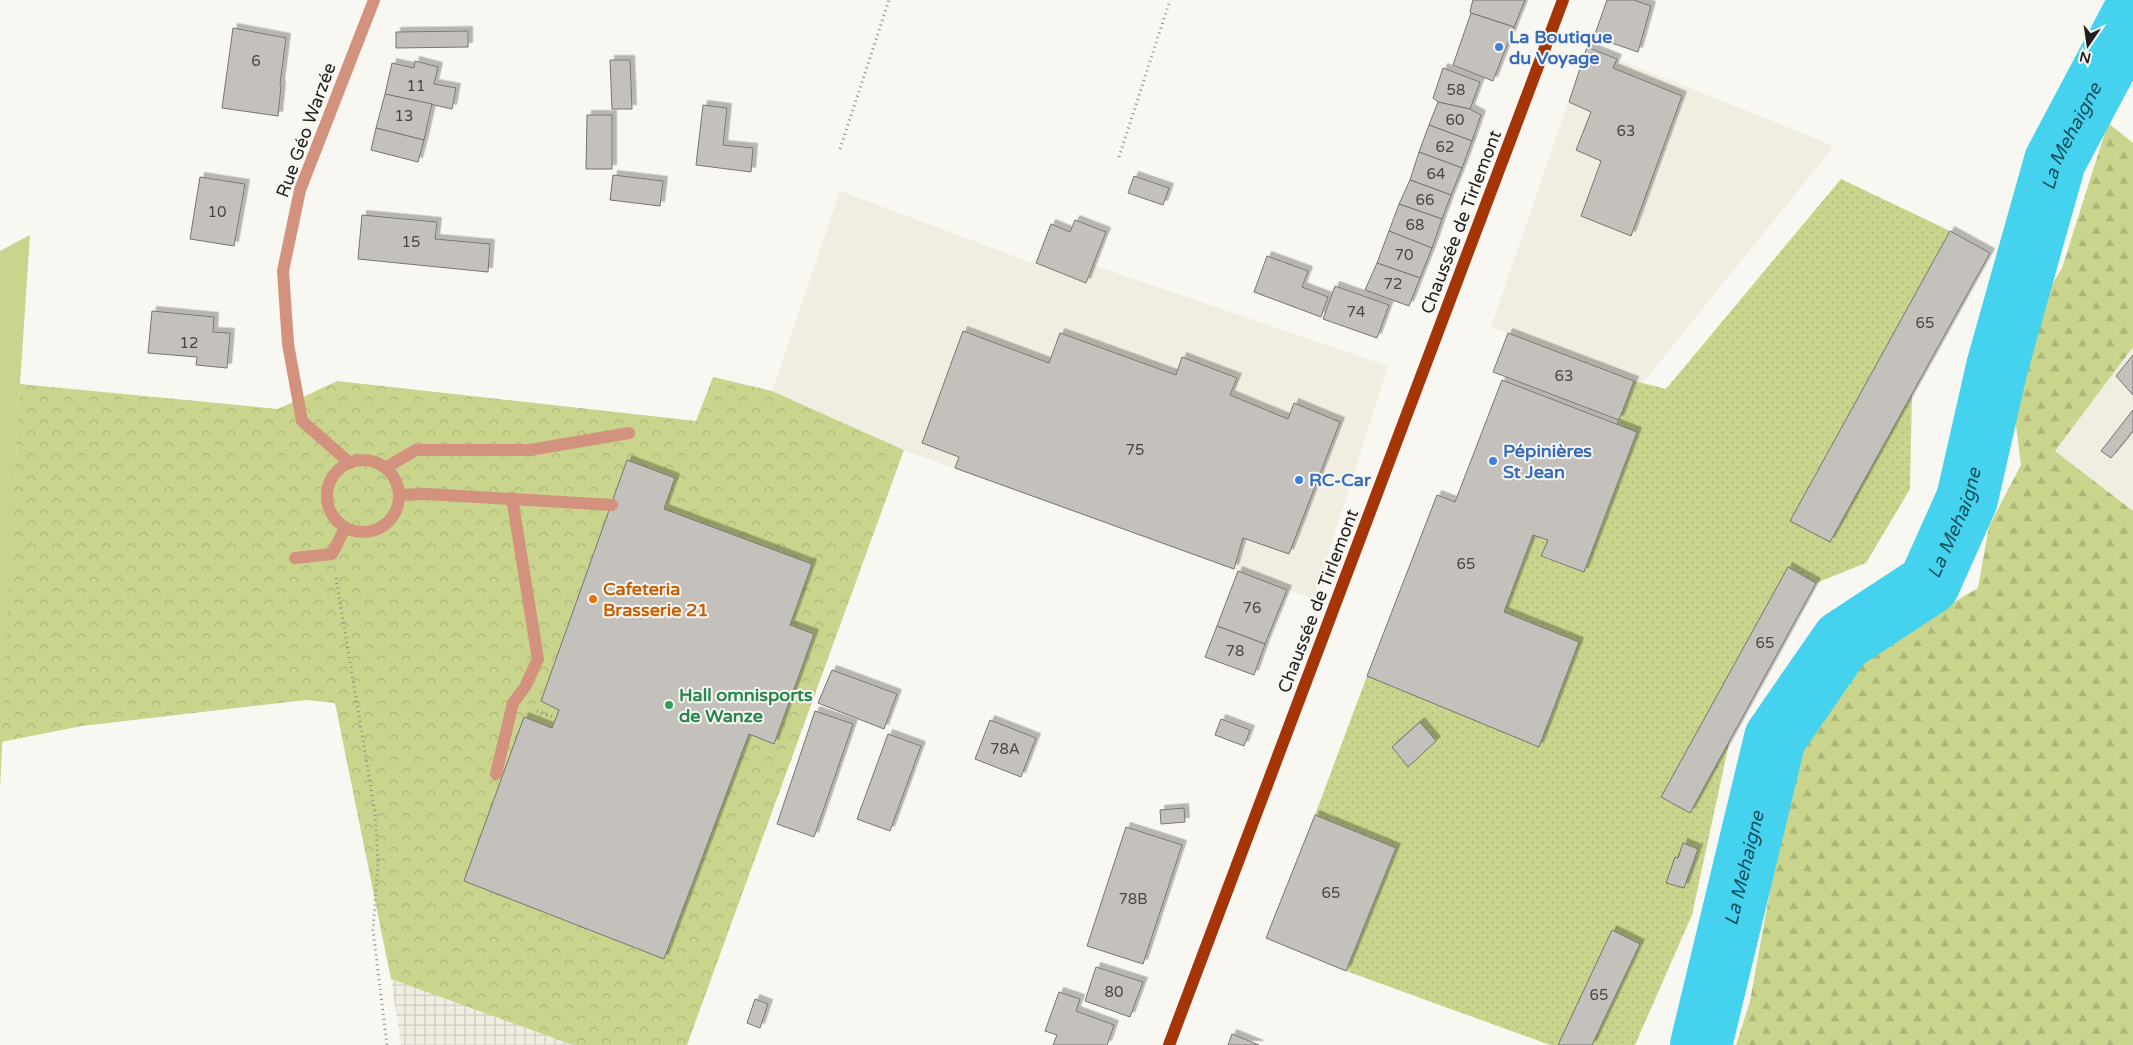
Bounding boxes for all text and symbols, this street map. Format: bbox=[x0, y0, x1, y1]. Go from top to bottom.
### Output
north arrow bbox=[2063, 20, 2113, 70]
place label: La Boutique du Voyage bbox=[1509, 26, 1612, 69]
marker: La Boutique du Voyage bbox=[1493, 41, 1505, 53]
text: N bbox=[2078, 48, 2093, 67]
house number: 6 bbox=[251, 52, 261, 70]
street label: Rue Géo Warzée bbox=[271, 60, 341, 200]
house number: 11 bbox=[407, 77, 425, 95]
water label: La Mehaigne bbox=[2037, 78, 2107, 193]
house number: 58 bbox=[1447, 81, 1465, 99]
house number: 13 bbox=[395, 107, 413, 125]
house number: 60 bbox=[1446, 111, 1464, 129]
house number: 63 bbox=[1617, 122, 1635, 140]
street label: Chaussée de Tirlemont bbox=[1416, 127, 1506, 317]
house number: 62 bbox=[1436, 138, 1454, 156]
house number: 64 bbox=[1427, 165, 1445, 183]
house number: 66 bbox=[1416, 191, 1434, 209]
house number: 10 bbox=[208, 203, 226, 221]
house number: 68 bbox=[1406, 216, 1424, 234]
house number: 15 bbox=[402, 233, 420, 251]
house number: 70 bbox=[1395, 246, 1413, 264]
house number: 72 bbox=[1384, 275, 1402, 293]
house number: 74 bbox=[1347, 303, 1365, 321]
house number: 65 bbox=[1916, 314, 1934, 332]
house number: 12 bbox=[180, 334, 198, 352]
house number: 63 bbox=[1555, 367, 1573, 385]
place label: Pépinières St Jean bbox=[1503, 440, 1592, 483]
house number: 75 bbox=[1126, 441, 1144, 459]
marker: Pépinières St Jean bbox=[1487, 455, 1499, 467]
water label: La Mehaigne bbox=[1923, 465, 1986, 582]
place label: RC-Car bbox=[1309, 469, 1372, 491]
marker: RC-Car bbox=[1293, 474, 1305, 486]
street label: Chaussée de Tirlemont bbox=[1273, 506, 1363, 696]
house number: 65 bbox=[1457, 555, 1475, 573]
place label: Cafeteria Brasserie 21 bbox=[603, 578, 709, 621]
marker: Cafeteria Brasserie 21 bbox=[587, 593, 599, 605]
house number: 76 bbox=[1243, 599, 1261, 617]
house number: 65 bbox=[1756, 634, 1774, 652]
house number: 78 bbox=[1226, 642, 1244, 660]
place label: Hall omnisports de Wanze bbox=[679, 684, 813, 727]
marker: Hall omnisports de Wanze bbox=[663, 699, 675, 711]
house number: 78A bbox=[990, 740, 1020, 758]
water label: La Mehaigne bbox=[1720, 808, 1769, 928]
house number: 65 bbox=[1322, 884, 1340, 902]
house number: 78B bbox=[1118, 890, 1148, 908]
house number: 80 bbox=[1105, 983, 1123, 1001]
house number: 65 bbox=[1590, 986, 1608, 1004]

